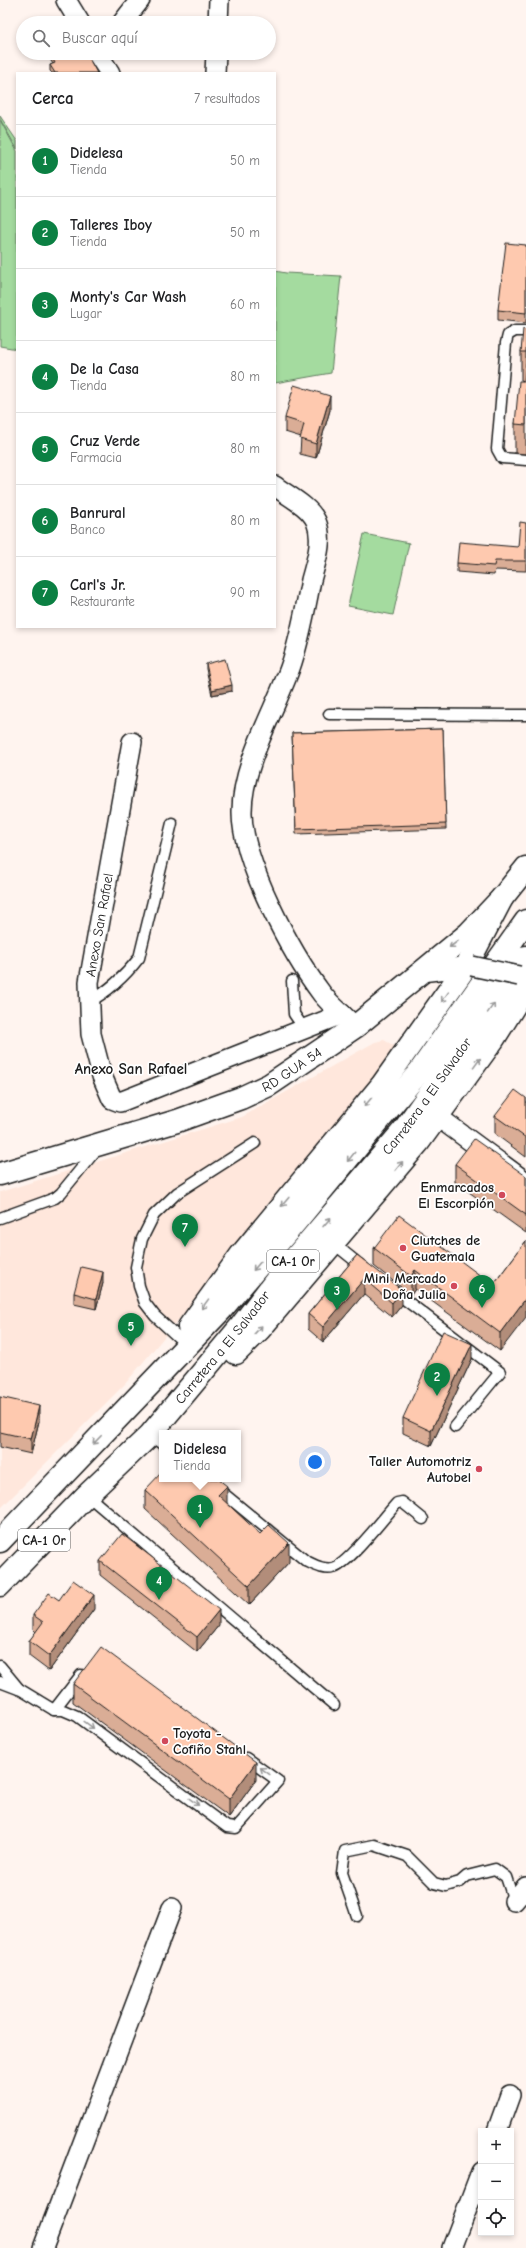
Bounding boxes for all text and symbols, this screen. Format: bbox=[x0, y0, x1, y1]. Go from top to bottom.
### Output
search box bbox=[16, 16, 276, 60]
icon: search bbox=[30, 27, 52, 49]
text: Buscar aquí bbox=[62, 29, 138, 47]
text: Cerca bbox=[32, 89, 74, 108]
text: 7 resultados bbox=[194, 91, 260, 106]
text: Didelesa bbox=[70, 144, 123, 162]
text: 1 bbox=[42, 153, 48, 168]
text: 50 m bbox=[230, 153, 260, 168]
text: Tienda bbox=[70, 162, 107, 177]
text: Talleres Iboy bbox=[70, 216, 152, 234]
text: 2 bbox=[42, 225, 48, 240]
text: 50 m bbox=[230, 225, 260, 240]
text: Tienda bbox=[70, 234, 107, 249]
text: Monty's Car Wash bbox=[70, 288, 187, 306]
text: 3 bbox=[42, 297, 48, 312]
text: 60 m bbox=[230, 297, 260, 312]
text: Lugar bbox=[70, 306, 102, 321]
text: De la Casa bbox=[70, 360, 139, 378]
text: 4 bbox=[42, 369, 48, 384]
text: 80 m bbox=[230, 369, 260, 384]
text: Tienda bbox=[70, 378, 107, 393]
text: Cruz Verde bbox=[70, 432, 140, 450]
text: 5 bbox=[42, 441, 48, 456]
text: 80 m bbox=[230, 441, 260, 456]
text: Farmacia bbox=[70, 450, 122, 465]
text: Banrural bbox=[70, 504, 126, 522]
text: 6 bbox=[42, 513, 48, 528]
text: 80 m bbox=[230, 513, 260, 528]
text: Banco bbox=[70, 522, 105, 537]
text: Carl's Jr. bbox=[70, 576, 125, 594]
text: 7 bbox=[42, 585, 48, 600]
text: 90 m bbox=[230, 585, 260, 600]
text: Restaurante bbox=[70, 594, 135, 609]
street label: Anexo San Rafael bbox=[82, 872, 117, 978]
one-way arrow bbox=[449, 940, 460, 948]
one-way arrow bbox=[440, 991, 449, 1002]
one-way arrow bbox=[487, 1003, 495, 1014]
street label: Carretera a El Salvador bbox=[379, 1034, 476, 1158]
street label: RD GUA 54 bbox=[259, 1044, 325, 1096]
one-way arrow bbox=[473, 1057, 481, 1068]
district label: Anexo San Rafael bbox=[75, 1060, 187, 1078]
one-way arrow bbox=[363, 1097, 372, 1107]
one-way arrow bbox=[346, 1151, 355, 1162]
one-way arrow bbox=[395, 1161, 403, 1172]
place label: Enmarcados El Escorpión bbox=[418, 1179, 494, 1212]
marker: Enmarcados El Escorpión bbox=[497, 1190, 507, 1200]
one-way arrow bbox=[280, 1197, 289, 1207]
pin: 7 bbox=[172, 1214, 198, 1247]
one-way arrow bbox=[322, 1217, 331, 1227]
place label: Clutches de Guatemala bbox=[411, 1232, 480, 1265]
marker: Clutches de Guatemala bbox=[398, 1243, 408, 1253]
road number: CA-1 Or bbox=[267, 1250, 319, 1272]
one-way arrow bbox=[253, 1261, 262, 1271]
place label: Mini Mercado Doña Julia bbox=[364, 1270, 446, 1303]
pin: 6 bbox=[469, 1275, 495, 1308]
pin: 3 bbox=[324, 1277, 350, 1310]
marker: Mini Mercado Doña Julia bbox=[449, 1281, 459, 1291]
street label: Carretera a El Salvador bbox=[172, 1287, 274, 1407]
one-way arrow bbox=[201, 1299, 209, 1310]
pin: 5 bbox=[118, 1313, 144, 1346]
one-way arrow bbox=[253, 1325, 263, 1335]
pin: 2 bbox=[424, 1363, 450, 1396]
popup bbox=[159, 1430, 241, 1482]
one-way arrow bbox=[92, 1435, 102, 1445]
text: Didelesa bbox=[173, 1440, 227, 1458]
your location bbox=[305, 1452, 325, 1472]
place label: Taller Automotriz Autobel bbox=[369, 1453, 471, 1486]
text: Tienda bbox=[173, 1458, 211, 1473]
marker: Taller Automotriz Autobel bbox=[474, 1464, 484, 1474]
pin: 1 bbox=[187, 1495, 213, 1528]
road number: CA-1 Or bbox=[18, 1529, 70, 1551]
pin: 4 bbox=[146, 1567, 172, 1600]
one-way arrow bbox=[83, 1721, 94, 1729]
place label: Toyota - Cofiño Stahl bbox=[173, 1725, 246, 1758]
marker: Toyota - Cofiño Stahl bbox=[160, 1736, 170, 1746]
one-way arrow bbox=[259, 1767, 270, 1776]
one-way arrow bbox=[188, 1798, 199, 1806]
map controls bbox=[478, 2128, 514, 2236]
button: + bbox=[478, 2128, 514, 2164]
button: − bbox=[478, 2164, 514, 2200]
button: locate bbox=[478, 2200, 514, 2236]

